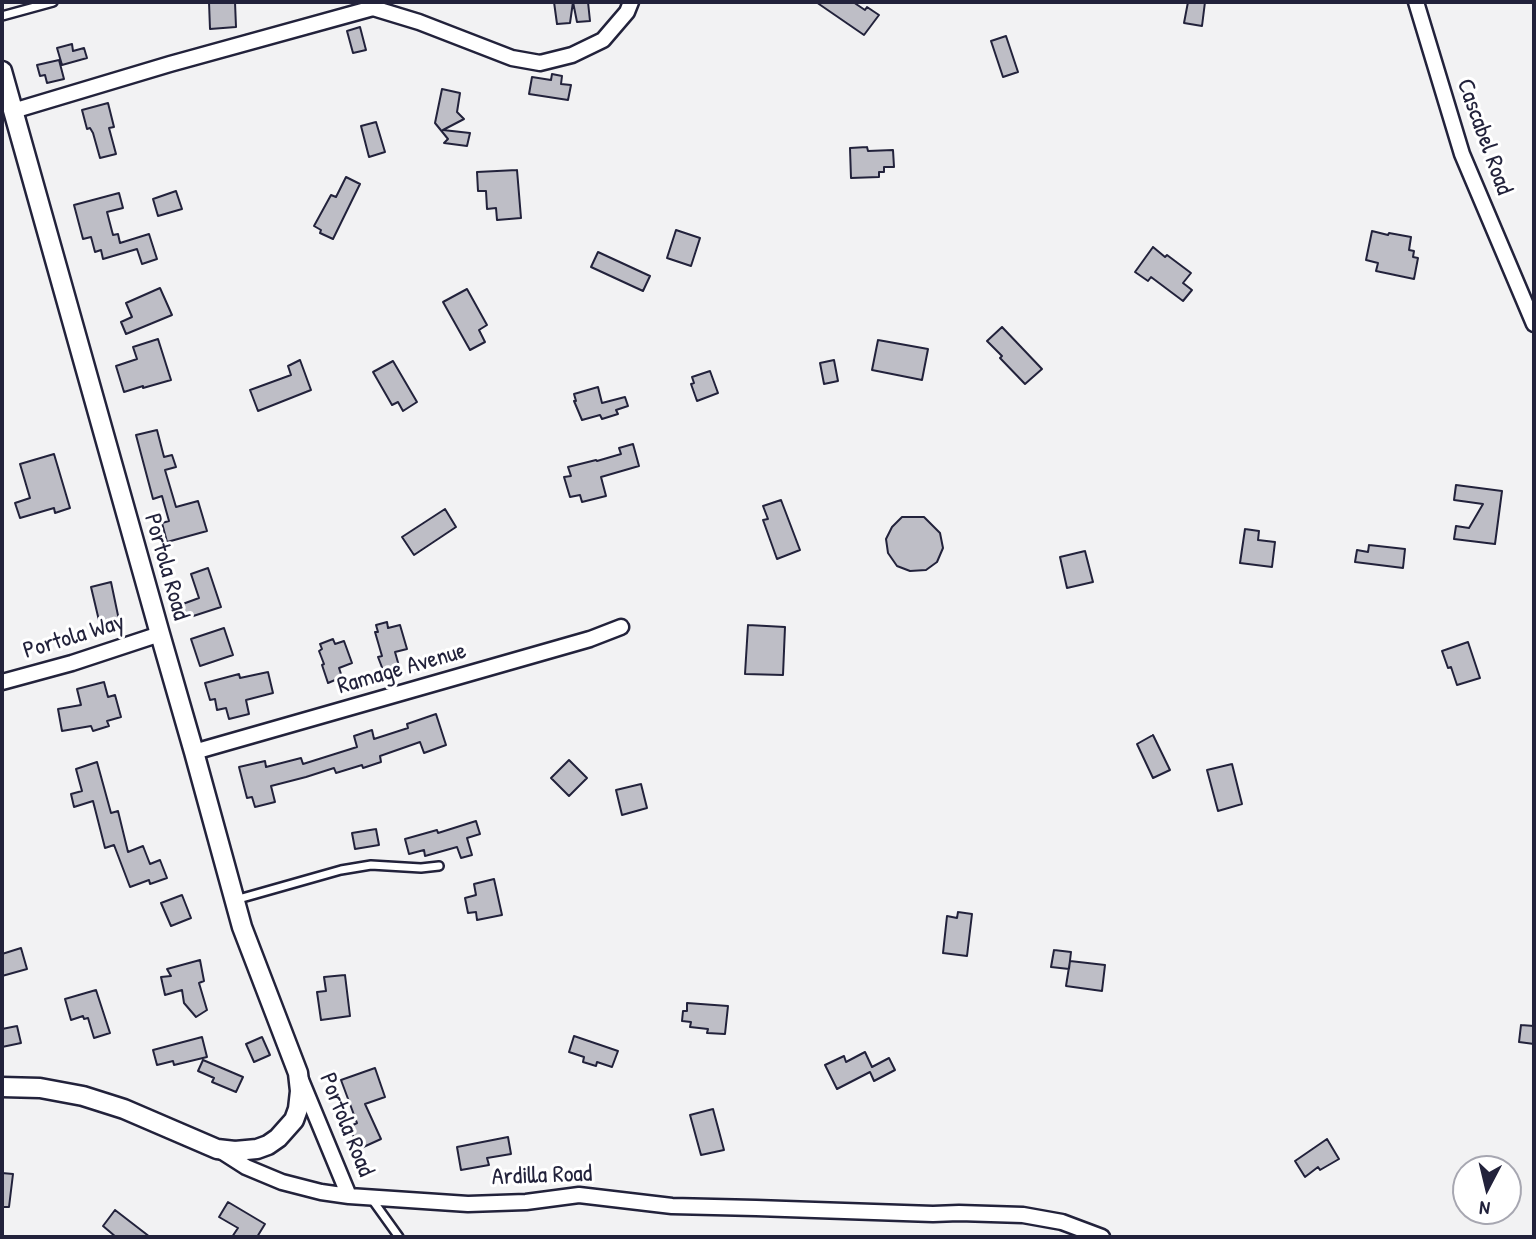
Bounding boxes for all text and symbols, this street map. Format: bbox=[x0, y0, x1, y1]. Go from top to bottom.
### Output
street label: Cascabel Road bbox=[1450, 75, 1518, 199]
street label: Portola Road bbox=[137, 511, 195, 623]
street label: Portola Way bbox=[20, 608, 128, 666]
street label: Ramage Avenue bbox=[334, 637, 470, 701]
street label: Portola Road bbox=[312, 1069, 380, 1181]
north arrow bbox=[1452, 1155, 1522, 1225]
street label: Ardilla Road bbox=[491, 1160, 593, 1192]
text: N bbox=[1478, 1195, 1491, 1222]

